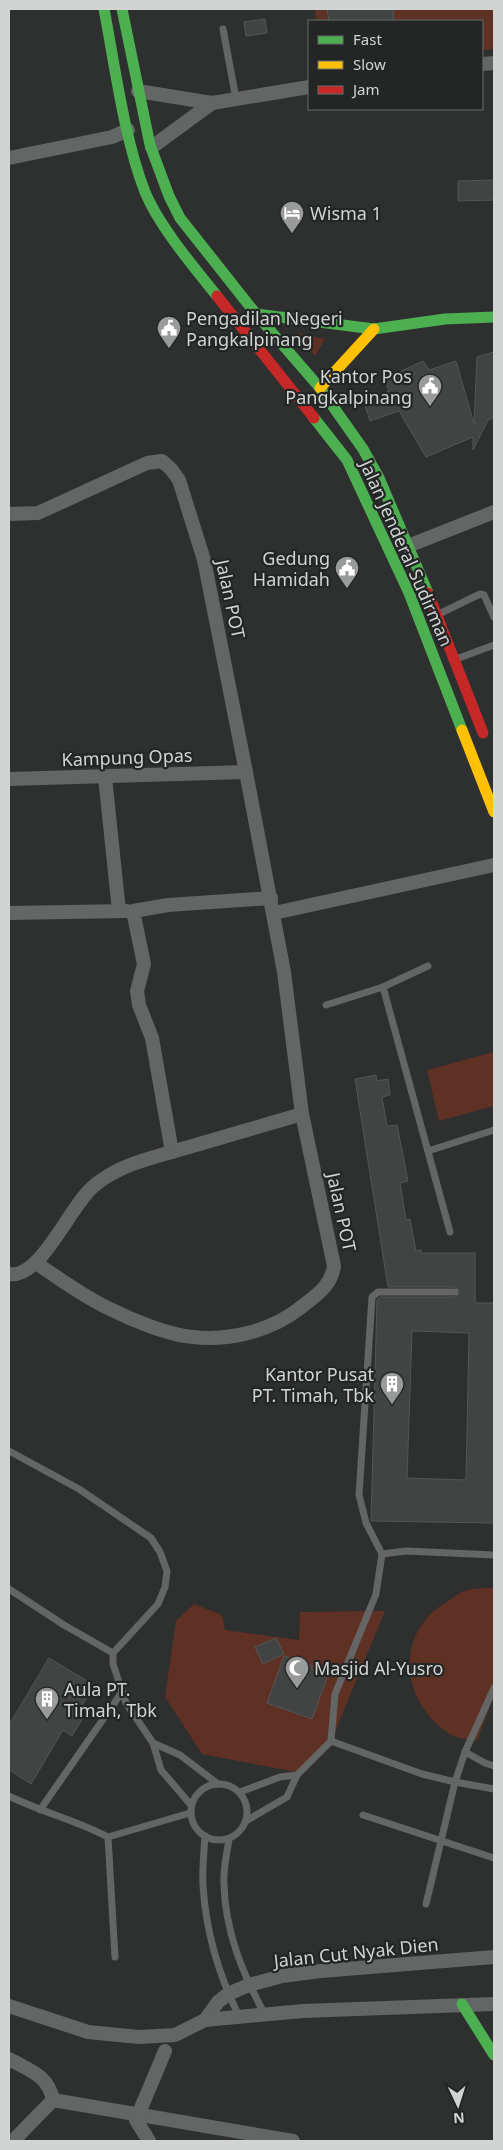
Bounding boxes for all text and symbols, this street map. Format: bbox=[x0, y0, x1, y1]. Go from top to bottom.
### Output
legend bbox=[308, 20, 483, 110]
text: Fast bbox=[353, 29, 382, 49]
text: Slow bbox=[353, 54, 386, 74]
text: Jam bbox=[351, 79, 380, 99]
hotel icon: Wisma 1 bbox=[279, 200, 305, 234]
place label: Wisma 1 bbox=[310, 201, 382, 225]
place label: Pengadilan Negeri Pangkalpinang bbox=[186, 306, 343, 351]
public building icon: Pengadilan Negeri Pangkalpinang bbox=[156, 315, 182, 349]
place label: Kantor Pos Pangkalpinang bbox=[285, 364, 412, 409]
public building icon: Kantor Pos Pangkalpinang bbox=[417, 373, 443, 407]
street label: Jalan Jenderal Sudirman bbox=[354, 454, 459, 650]
place label: Gedung Hamidah bbox=[253, 546, 330, 591]
street label: Jalan POT bbox=[211, 555, 251, 641]
public building icon: Gedung Hamidah bbox=[334, 555, 360, 589]
street label: Kampung Opas bbox=[61, 743, 193, 771]
street label: Jalan POT bbox=[322, 1168, 362, 1254]
place label: Kantor Pusat PT. Timah, Tbk bbox=[252, 1362, 374, 1407]
building icon: Kantor Pusat PT. Timah, Tbk bbox=[379, 1371, 405, 1405]
mosque icon: Masjid Al-Yusro bbox=[284, 1655, 310, 1689]
place label: Masjid Al-Yusro bbox=[314, 1656, 443, 1680]
place label: Aula PT. Timah, Tbk bbox=[64, 1677, 157, 1722]
building icon: Aula PT. Timah, Tbk bbox=[34, 1686, 60, 1720]
street label: Jalan Cut Nyak Dien bbox=[270, 1931, 440, 1973]
north arrow bbox=[433, 2080, 483, 2130]
text: N bbox=[453, 2109, 465, 2128]

